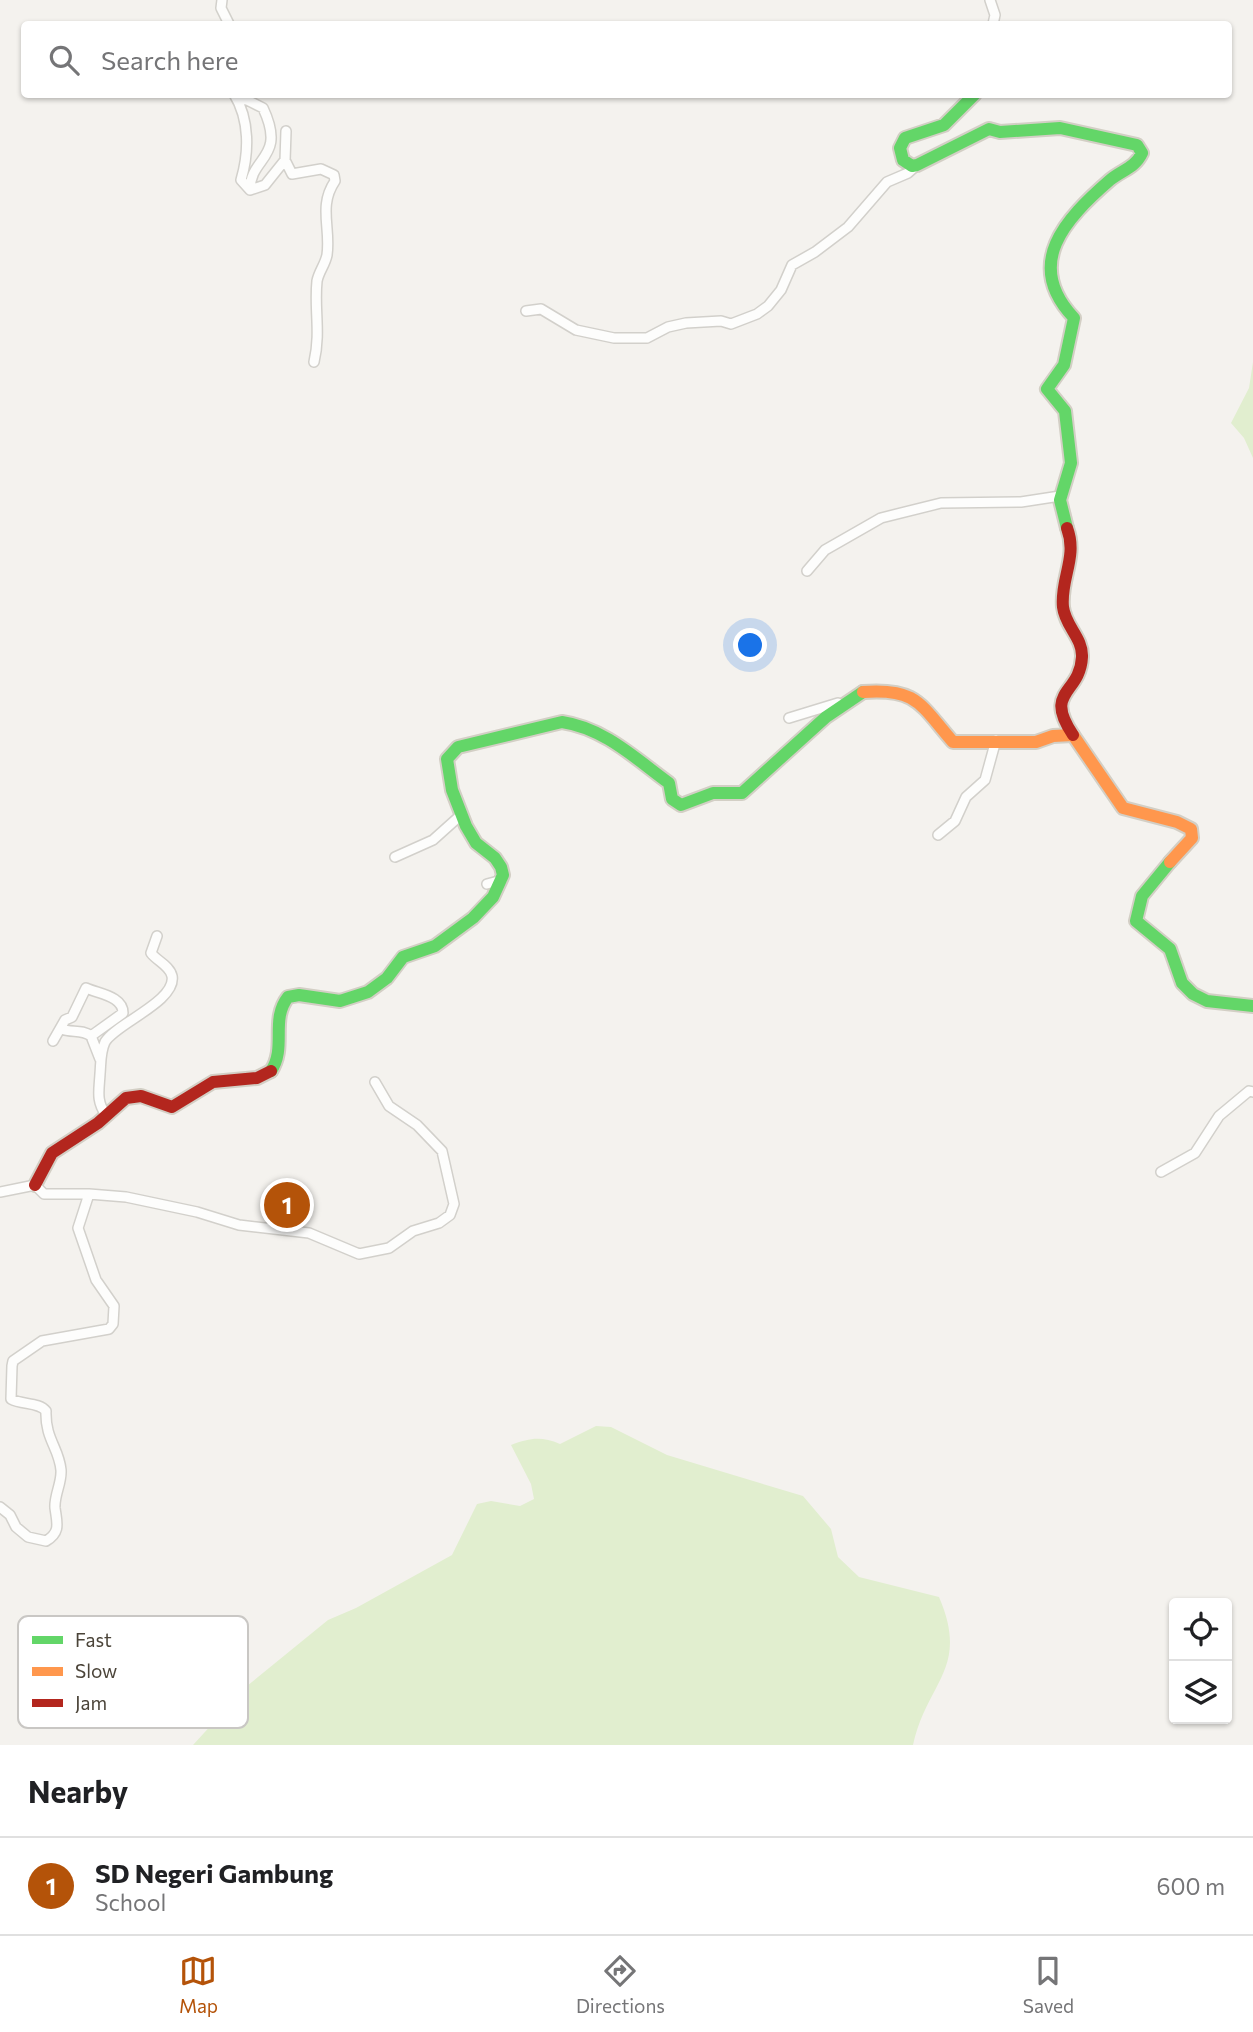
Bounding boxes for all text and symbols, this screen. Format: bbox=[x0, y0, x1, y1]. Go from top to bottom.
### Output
search box bbox=[21, 21, 1232, 98]
icon: search bbox=[45, 41, 83, 79]
text: Search here bbox=[101, 44, 239, 75]
your location bbox=[733, 628, 767, 662]
pin: 1 bbox=[264, 1179, 310, 1231]
map controls bbox=[1169, 1598, 1232, 1724]
button: locate bbox=[1169, 1598, 1232, 1661]
legend bbox=[18, 1616, 248, 1728]
text: Fast bbox=[75, 1628, 112, 1651]
text: Slow bbox=[75, 1659, 117, 1682]
button: layers bbox=[1169, 1661, 1232, 1724]
text: Jam bbox=[75, 1691, 107, 1714]
text: Nearby bbox=[28, 1772, 128, 1809]
text: SD Negeri Gambung bbox=[95, 1857, 333, 1888]
text: 1 bbox=[46, 1872, 56, 1900]
text: 600 m bbox=[1157, 1872, 1225, 1900]
text: School bbox=[95, 1888, 166, 1916]
tab: Map bbox=[179, 1952, 218, 2017]
tab: Directions bbox=[576, 1952, 665, 2017]
tab: Saved bbox=[1023, 1952, 1074, 2017]

